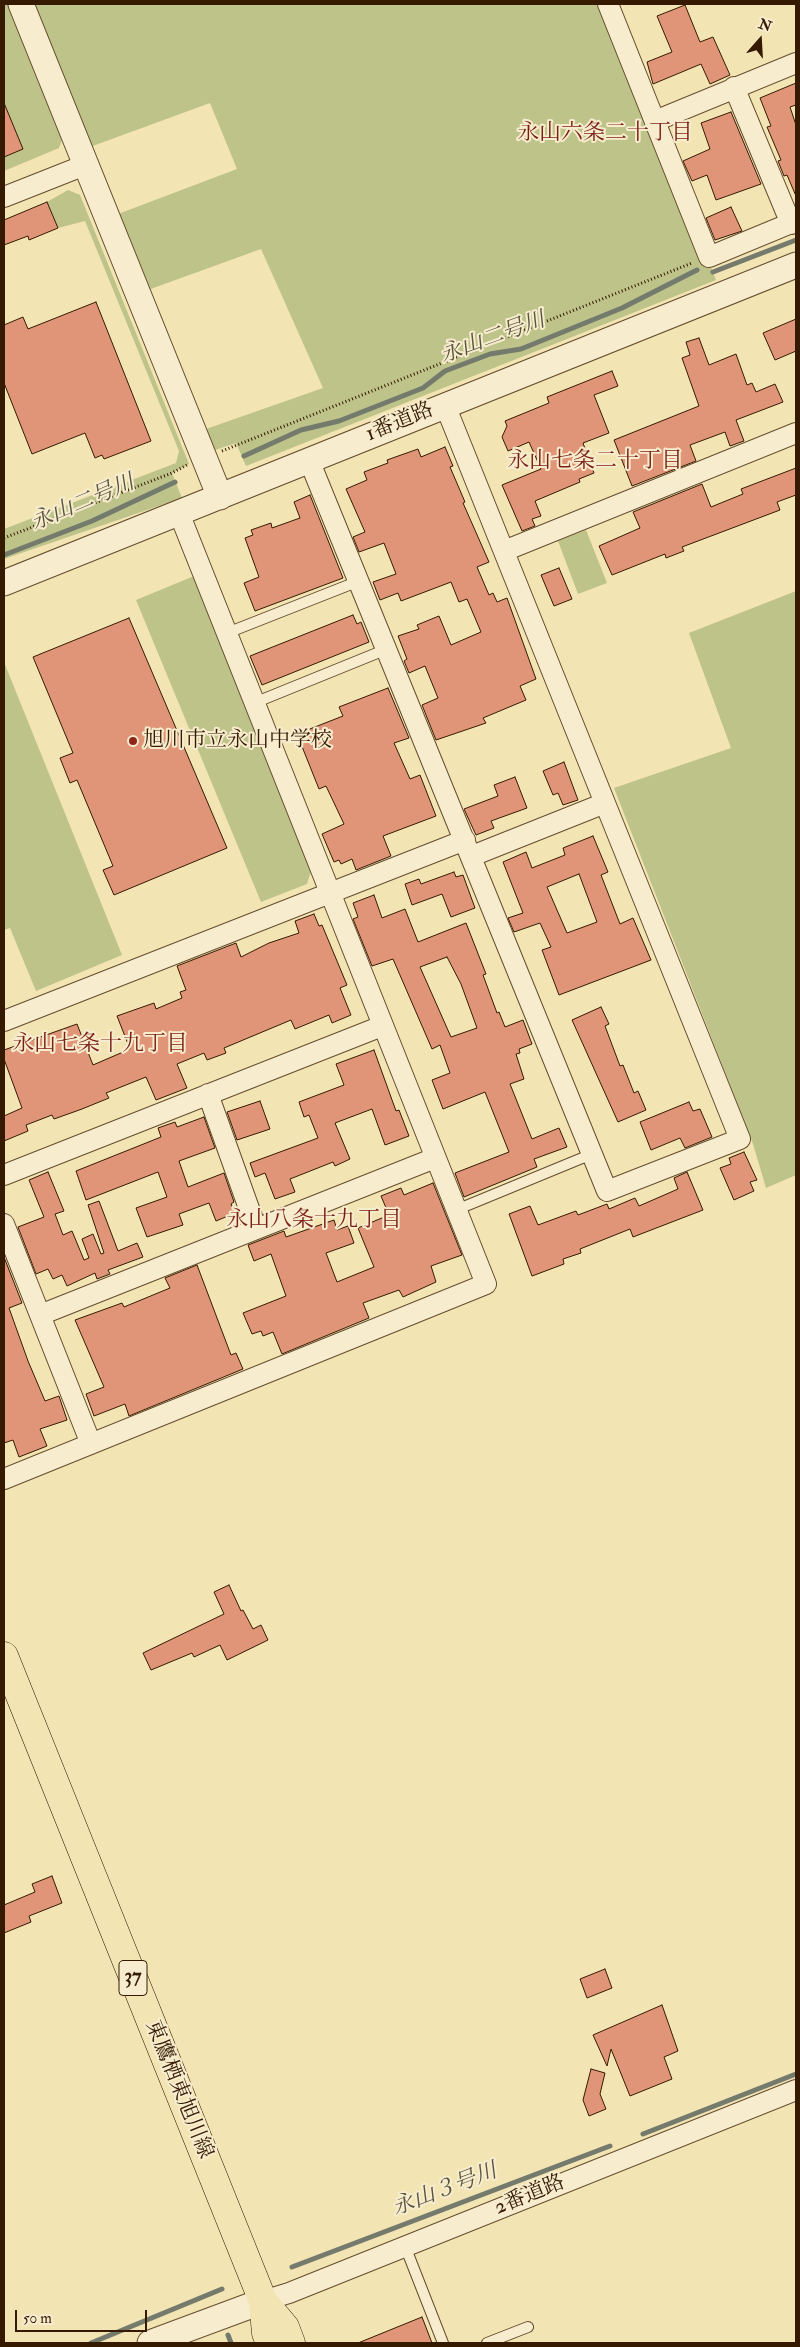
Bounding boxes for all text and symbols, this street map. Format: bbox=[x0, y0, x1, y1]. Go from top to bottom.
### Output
north arrow bbox=[735, 15, 785, 65]
text: N bbox=[756, 15, 774, 35]
district label: 永山六条二十丁目 bbox=[517, 121, 693, 147]
water label: 永山二号川 bbox=[437, 308, 549, 370]
street label: 1番道路 bbox=[363, 398, 437, 448]
district label: 永山七条二十丁目 bbox=[507, 449, 683, 475]
water label: 永山二号川 bbox=[27, 470, 139, 538]
place label: 旭川市立永山中学校 bbox=[143, 728, 332, 754]
marker: 旭川市立永山中学校 bbox=[127, 735, 139, 747]
district label: 永山七条十九丁目 bbox=[12, 1032, 188, 1058]
district label: 永山八条十九丁目 bbox=[226, 1208, 402, 1234]
road number: 37 bbox=[119, 1960, 147, 1996]
street label: 東鷹栖東旭川線 bbox=[139, 2017, 217, 2163]
water label: 永山３号川 bbox=[389, 2159, 501, 2223]
street label: 2番道路 bbox=[491, 2171, 569, 2221]
scale bar bbox=[18, 2300, 150, 2332]
text: 50 m bbox=[23, 2309, 52, 2328]

